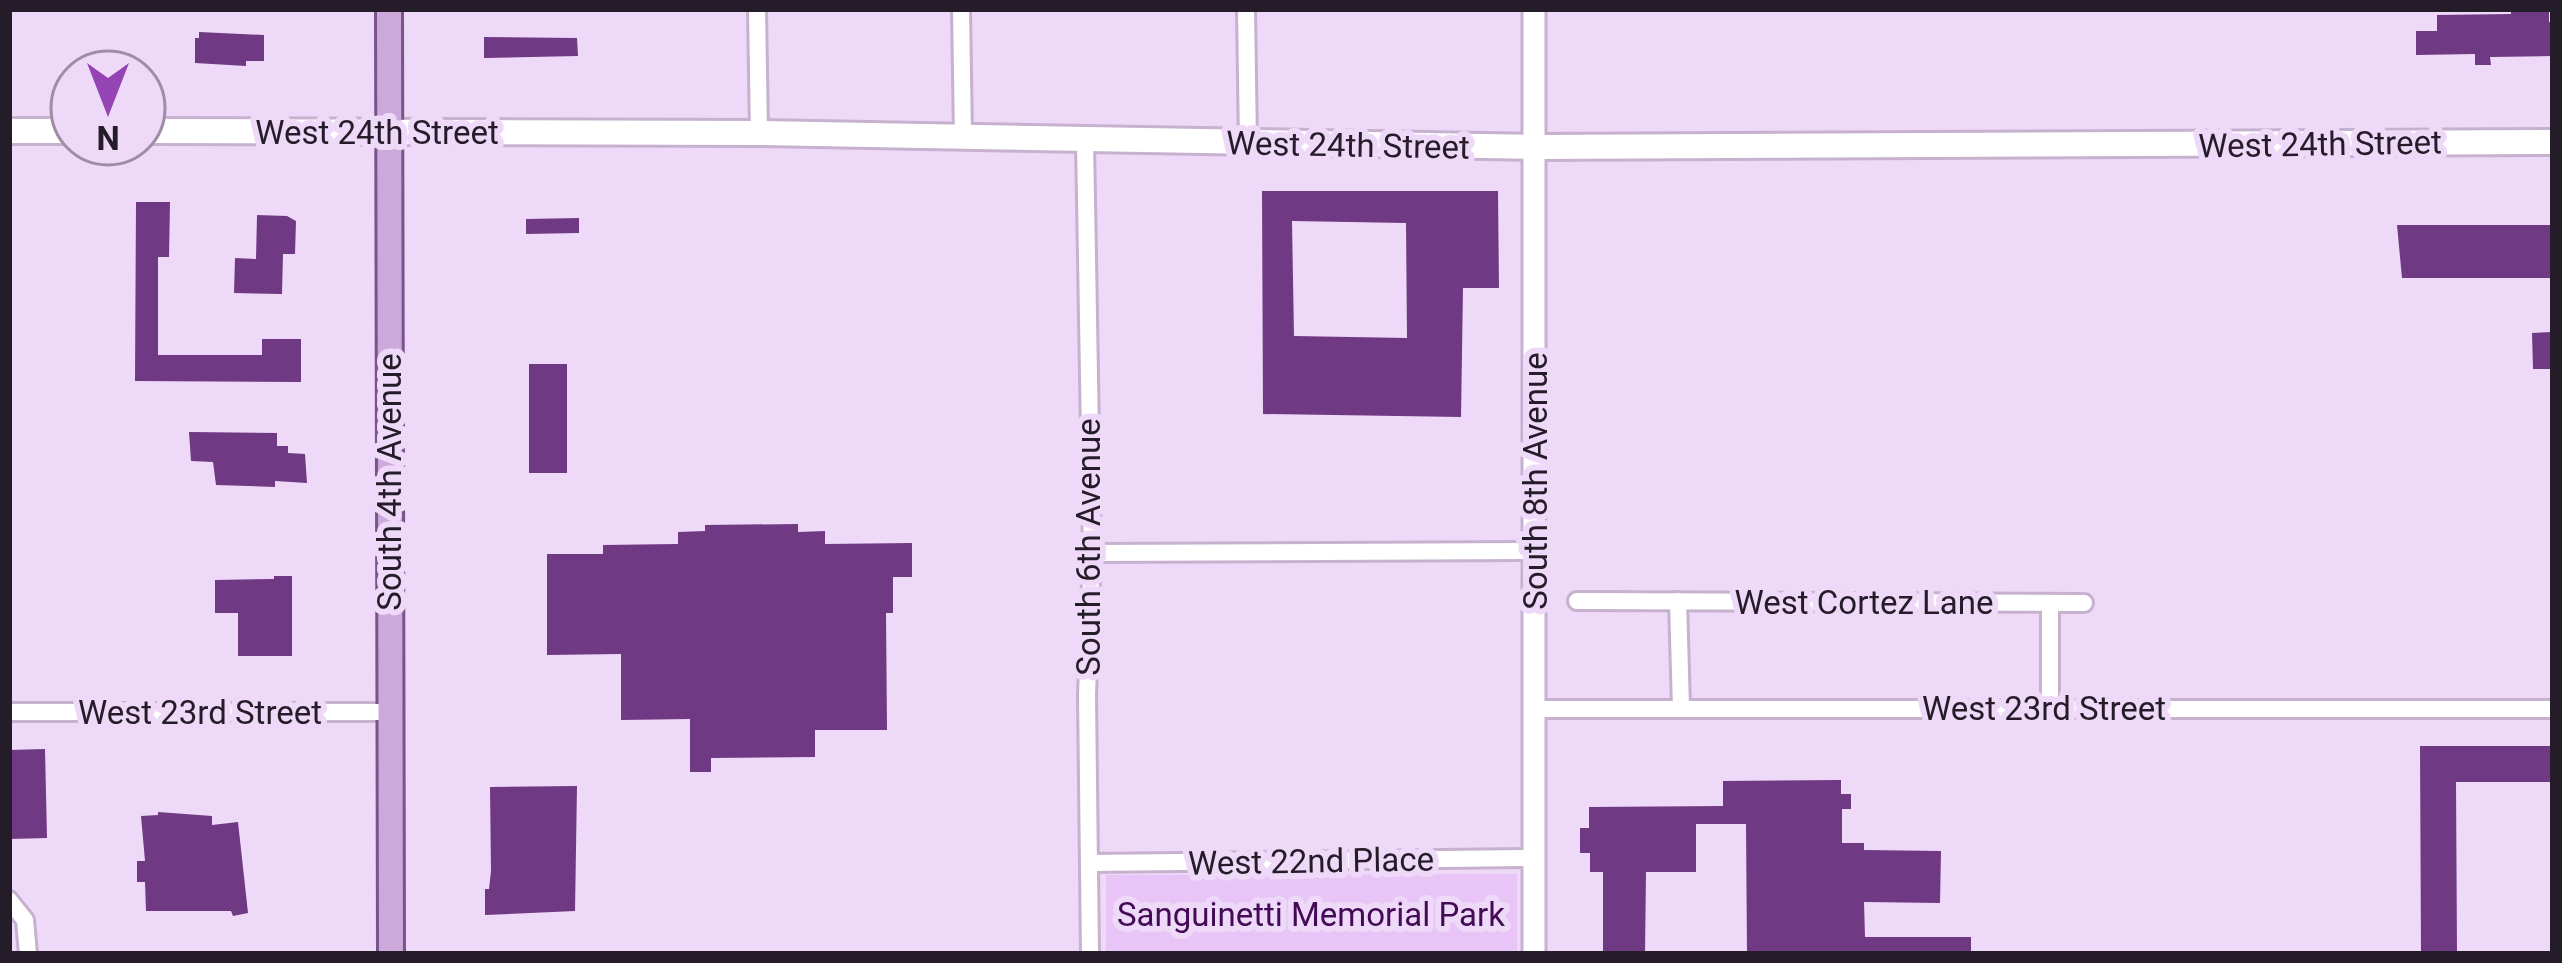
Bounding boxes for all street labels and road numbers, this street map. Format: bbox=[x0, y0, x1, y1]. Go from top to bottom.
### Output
street label: West 24th Street bbox=[255, 113, 499, 152]
street label: West 24th Street bbox=[2198, 122, 2442, 166]
street label: West 24th Street bbox=[1226, 123, 1470, 167]
street label: South 8th Avenue bbox=[1516, 352, 1555, 610]
street label: South 4th Avenue bbox=[370, 353, 409, 611]
street label: South 6th Avenue bbox=[1069, 418, 1108, 676]
street label: West Cortez Lane bbox=[1735, 583, 1993, 622]
street label: West 23rd Street bbox=[1922, 689, 2166, 728]
street label: West 23rd Street bbox=[78, 693, 322, 732]
street label: West 22nd Place bbox=[1188, 839, 1434, 883]

